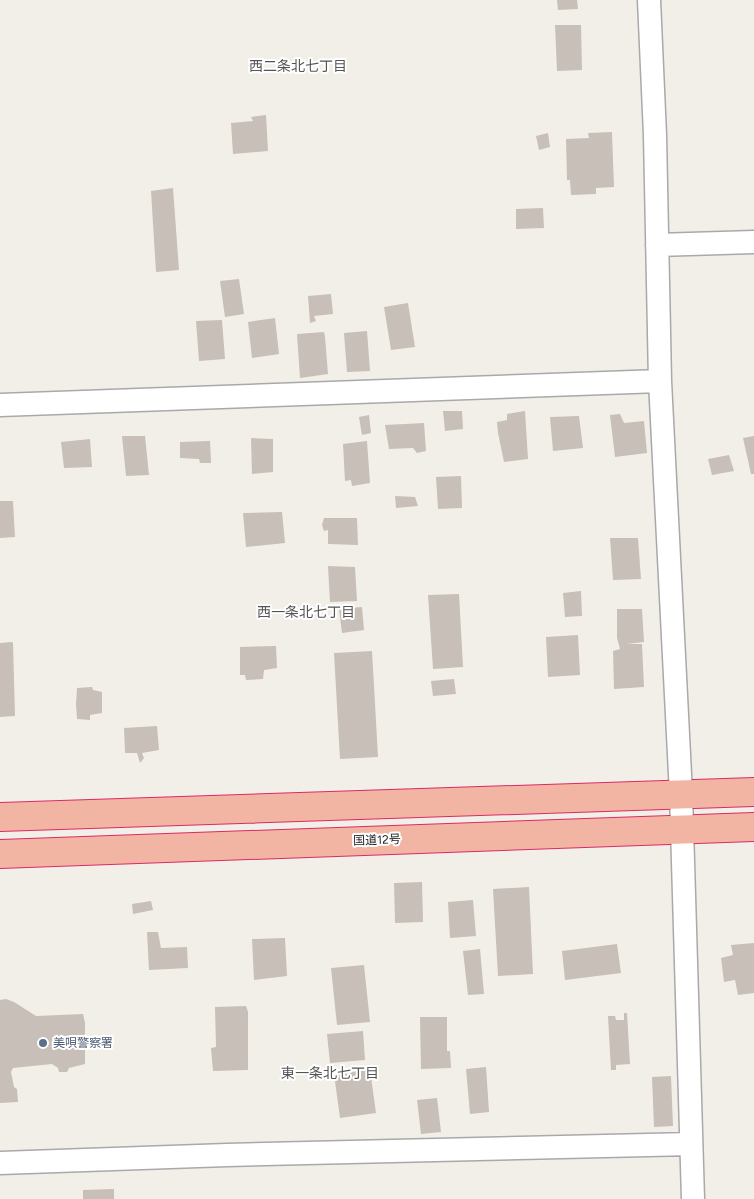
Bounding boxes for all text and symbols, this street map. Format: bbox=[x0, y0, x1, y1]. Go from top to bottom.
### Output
district label: 西二条北七丁目 bbox=[249, 58, 347, 75]
district label: 西一条北七丁目 bbox=[257, 604, 355, 621]
street label: 国道12号 bbox=[353, 832, 401, 848]
place label: 美唄警察署 bbox=[53, 1036, 113, 1050]
marker: 美唄警察署 bbox=[37, 1037, 49, 1049]
district label: 東一条北七丁目 bbox=[281, 1065, 379, 1082]

